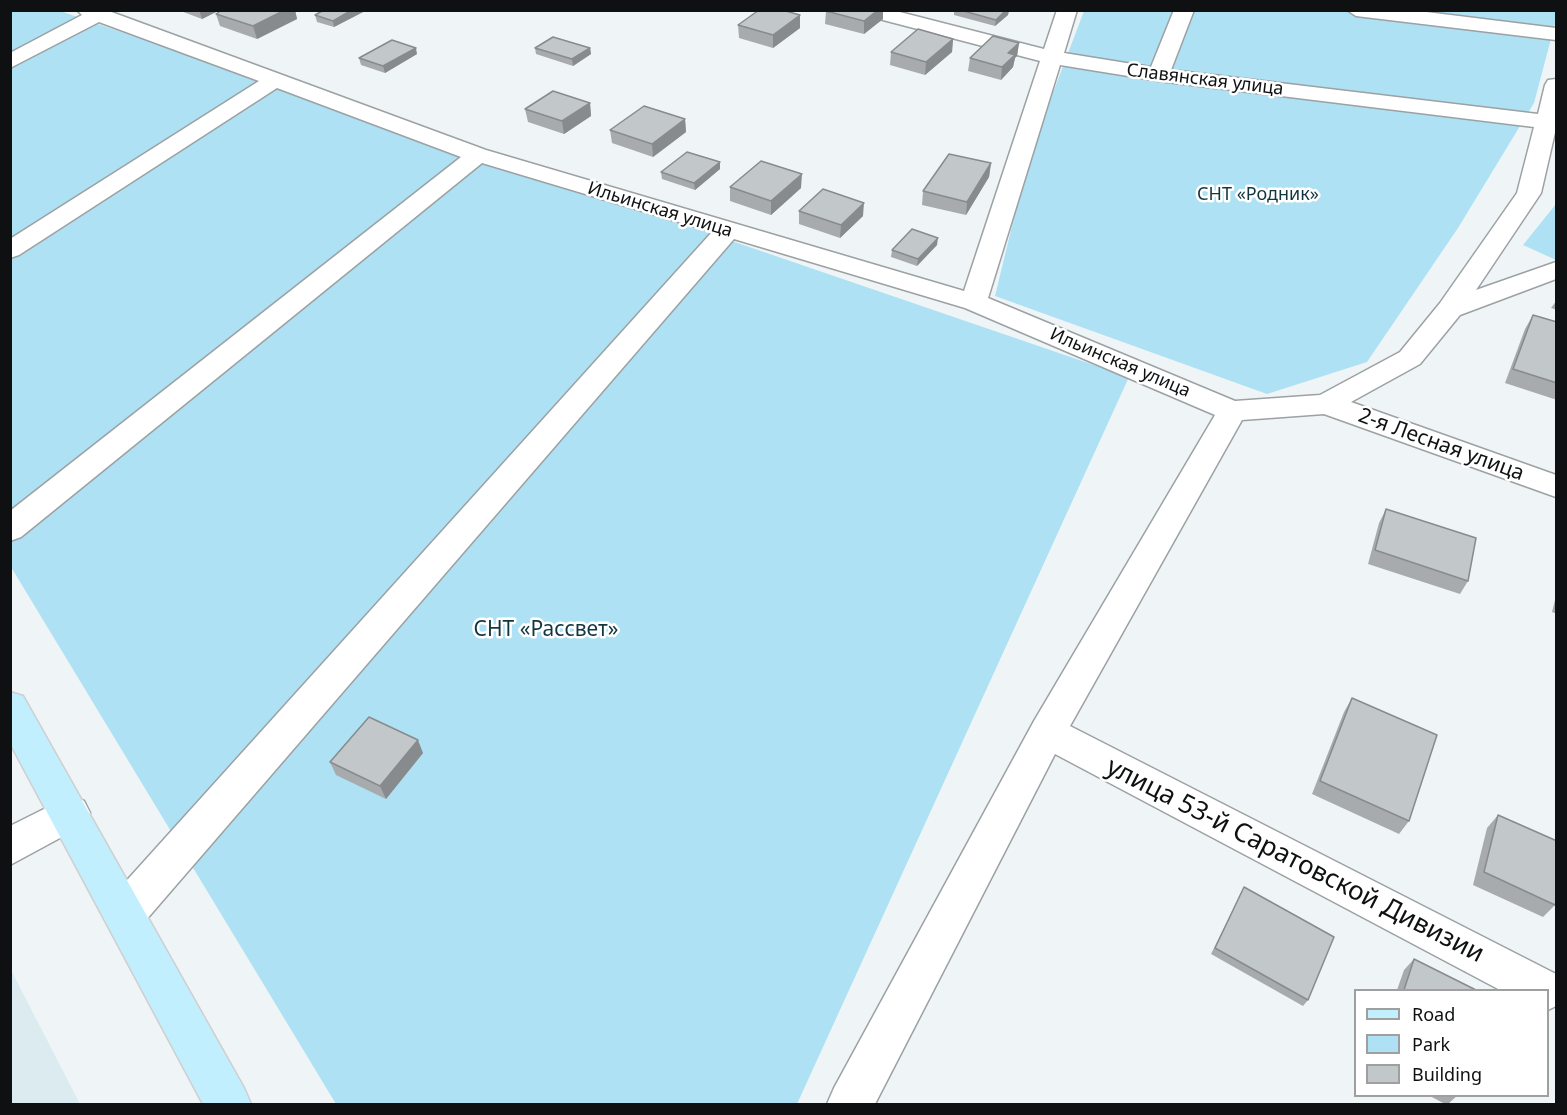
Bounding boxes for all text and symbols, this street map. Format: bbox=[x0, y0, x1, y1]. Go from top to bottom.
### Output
street label: Славянская улица bbox=[1125, 60, 1285, 100]
street label: Ильинская улица bbox=[585, 178, 735, 242]
park label: СНТ «Родник» bbox=[1197, 184, 1319, 206]
street label: Ильинская улица bbox=[1047, 324, 1193, 402]
street label: 2-я Лесная улица bbox=[1355, 403, 1527, 487]
park label: СНТ «Рассвет» bbox=[474, 617, 618, 643]
street label: улица 53-й Саратовской Дивизии bbox=[1101, 752, 1489, 970]
legend bbox=[1354, 989, 1549, 1097]
text: Road bbox=[1412, 1002, 1455, 1026]
text: Park bbox=[1412, 1032, 1450, 1056]
text: Building bbox=[1412, 1062, 1482, 1086]

